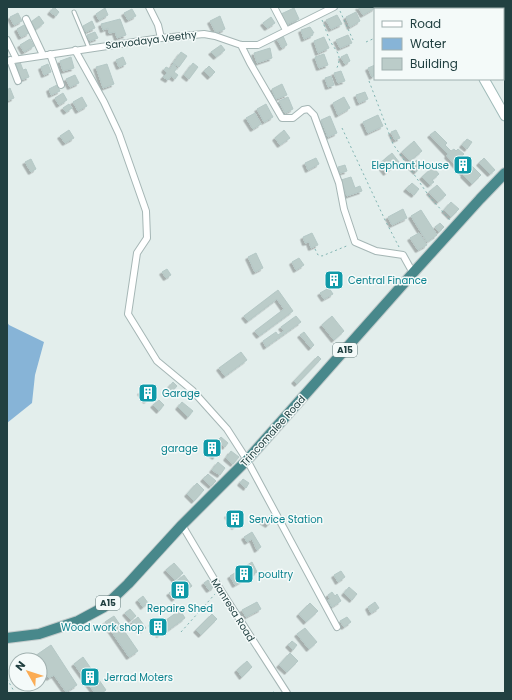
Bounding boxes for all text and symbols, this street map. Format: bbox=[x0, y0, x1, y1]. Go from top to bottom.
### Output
legend bbox=[374, 8, 504, 80]
text: Road bbox=[410, 15, 441, 32]
street label: Sarvodaya Veethy bbox=[105, 27, 198, 53]
text: Water bbox=[410, 35, 447, 52]
text: Building bbox=[410, 55, 458, 72]
building icon: Elephant House bbox=[452, 154, 474, 176]
place label: Elephant House bbox=[371, 158, 449, 173]
building icon: Central Finance bbox=[323, 269, 345, 291]
place label: Central Finance bbox=[348, 273, 427, 288]
road number: A15 bbox=[333, 343, 357, 357]
building icon: Garage bbox=[137, 382, 159, 404]
place label: Garage bbox=[162, 386, 200, 401]
street label: Trincomalee Road bbox=[237, 392, 309, 470]
building icon: garage bbox=[201, 437, 223, 459]
place label: garage bbox=[161, 441, 198, 456]
building icon: Service Station bbox=[224, 508, 246, 530]
place label: Service Station bbox=[249, 512, 323, 527]
building icon: poultry bbox=[233, 563, 255, 585]
place label: poultry bbox=[258, 567, 293, 582]
street label: Manresa Road bbox=[207, 575, 259, 645]
building icon: Repaire Shed bbox=[169, 579, 191, 601]
road number: A15 bbox=[96, 596, 120, 610]
place label: Repaire Shed bbox=[147, 601, 213, 616]
building icon: Wood work shop bbox=[147, 616, 169, 638]
place label: Wood work shop bbox=[61, 620, 144, 635]
north arrow bbox=[8, 652, 48, 692]
text: N bbox=[11, 657, 29, 674]
building icon: Jerrad Moters bbox=[79, 666, 101, 688]
place label: Jerrad Moters bbox=[104, 670, 173, 685]

